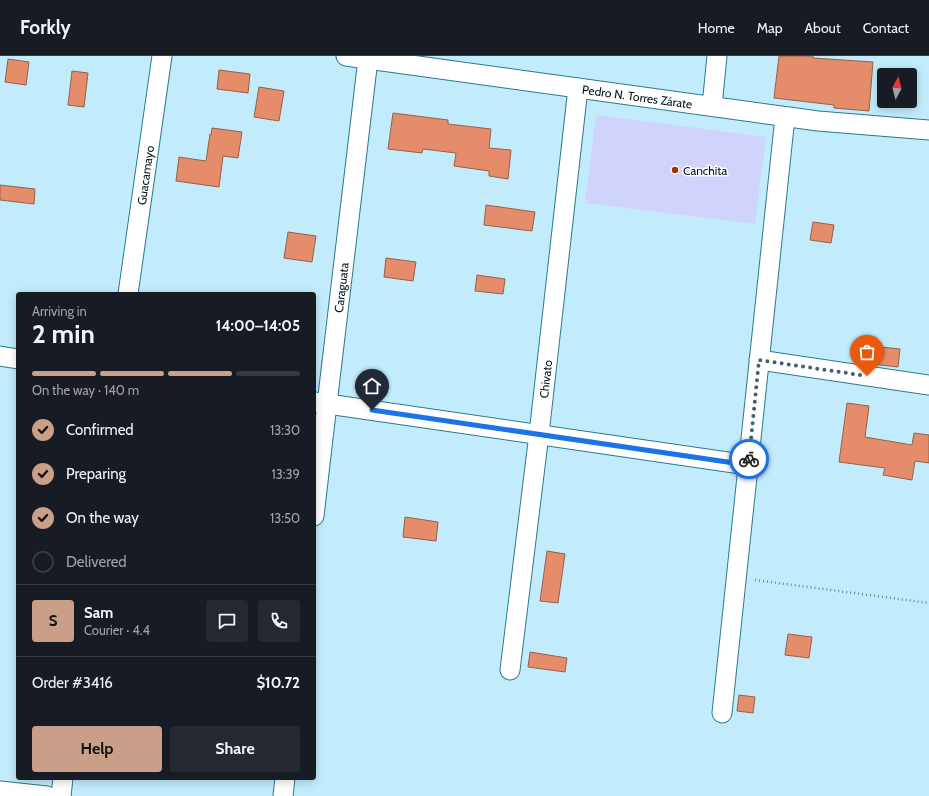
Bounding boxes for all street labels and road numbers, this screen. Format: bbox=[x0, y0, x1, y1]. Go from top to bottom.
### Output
street label: Pedro N. Torres Zárate bbox=[581, 81, 693, 111]
street label: Guacamayo bbox=[133, 144, 157, 206]
street label: Caraguata bbox=[330, 261, 351, 313]
street label: Chivato bbox=[536, 359, 555, 399]

